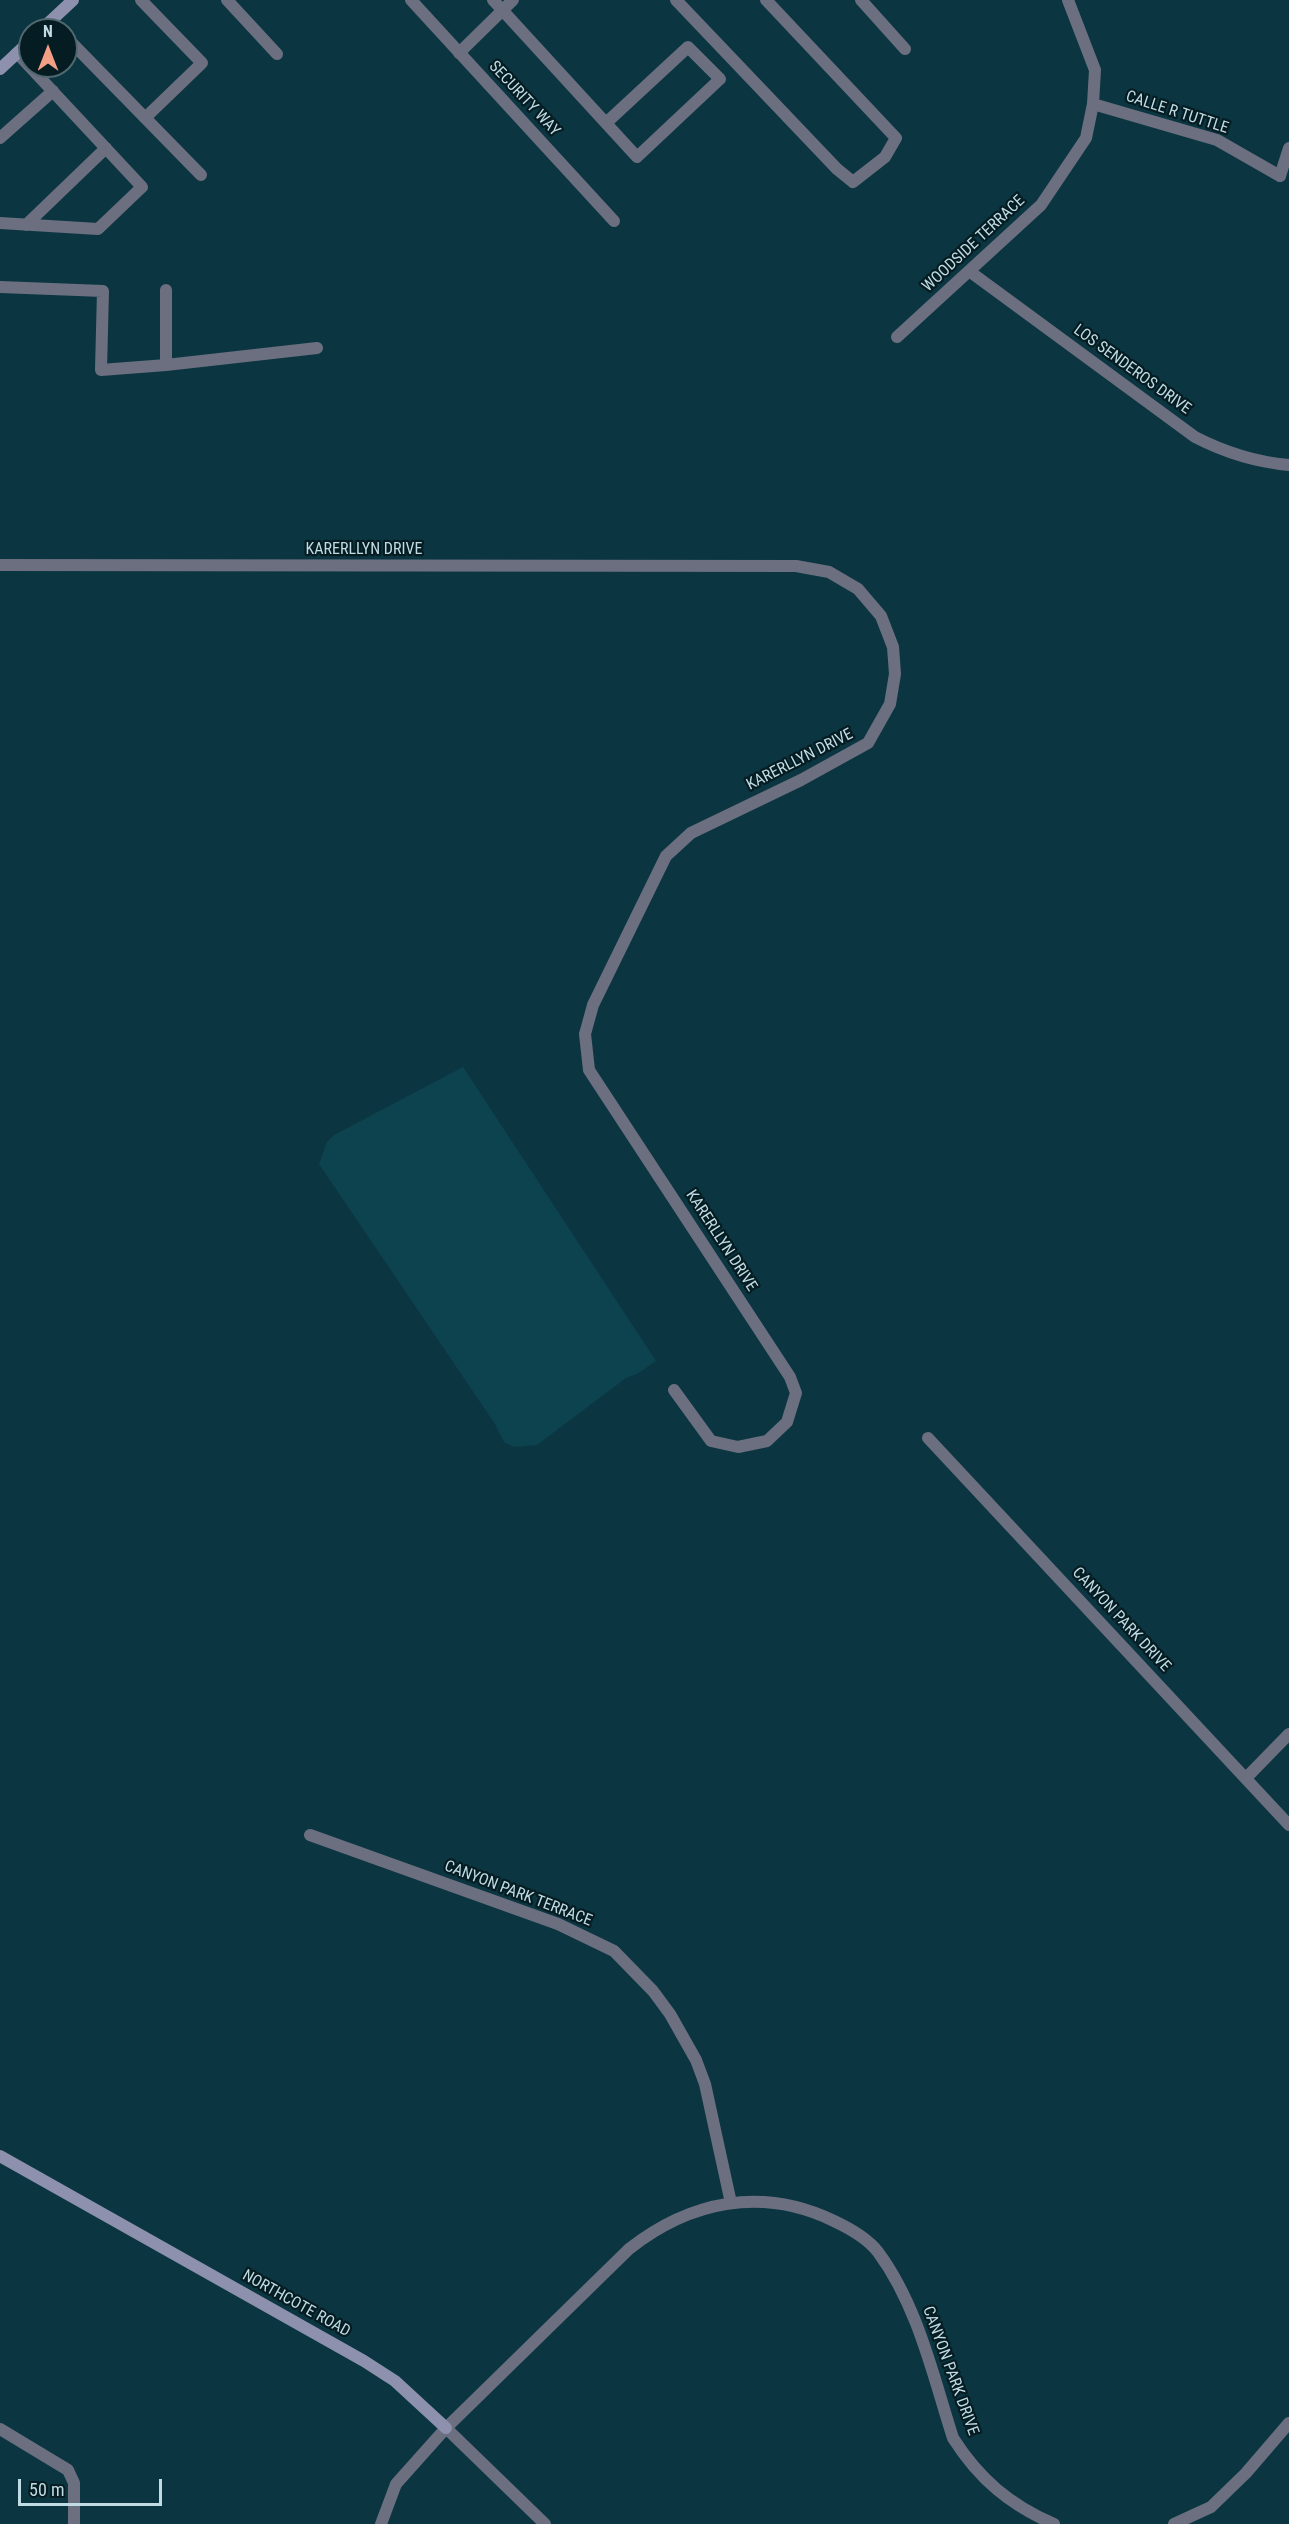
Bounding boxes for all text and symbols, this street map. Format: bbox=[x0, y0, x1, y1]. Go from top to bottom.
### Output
north arrow bbox=[18, 18, 78, 78]
text: N bbox=[43, 22, 53, 41]
street label: SECURITY WAY bbox=[484, 57, 564, 141]
street label: CALLE R TUTTLE bbox=[1123, 87, 1231, 139]
street label: WOODSIDE TERRACE bbox=[919, 192, 1029, 296]
street label: LOS SENDEROS DRIVE bbox=[1069, 321, 1195, 419]
street label: KARERLLYN DRIVE bbox=[306, 540, 422, 560]
street label: KARERLLYN DRIVE bbox=[744, 725, 856, 795]
street label: KARERLLYN DRIVE bbox=[681, 1187, 761, 1295]
street label: CANYON PARK DRIVE bbox=[1068, 1564, 1174, 1676]
street label: CANYON PARK TERRACE bbox=[441, 1857, 595, 1931]
street label: NORTHCOTE ROAD bbox=[239, 2266, 353, 2342]
street label: CANYON PARK DRIVE bbox=[918, 2304, 982, 2438]
scale bar bbox=[21, 2467, 165, 2505]
text: 50 m bbox=[29, 2479, 64, 2500]

